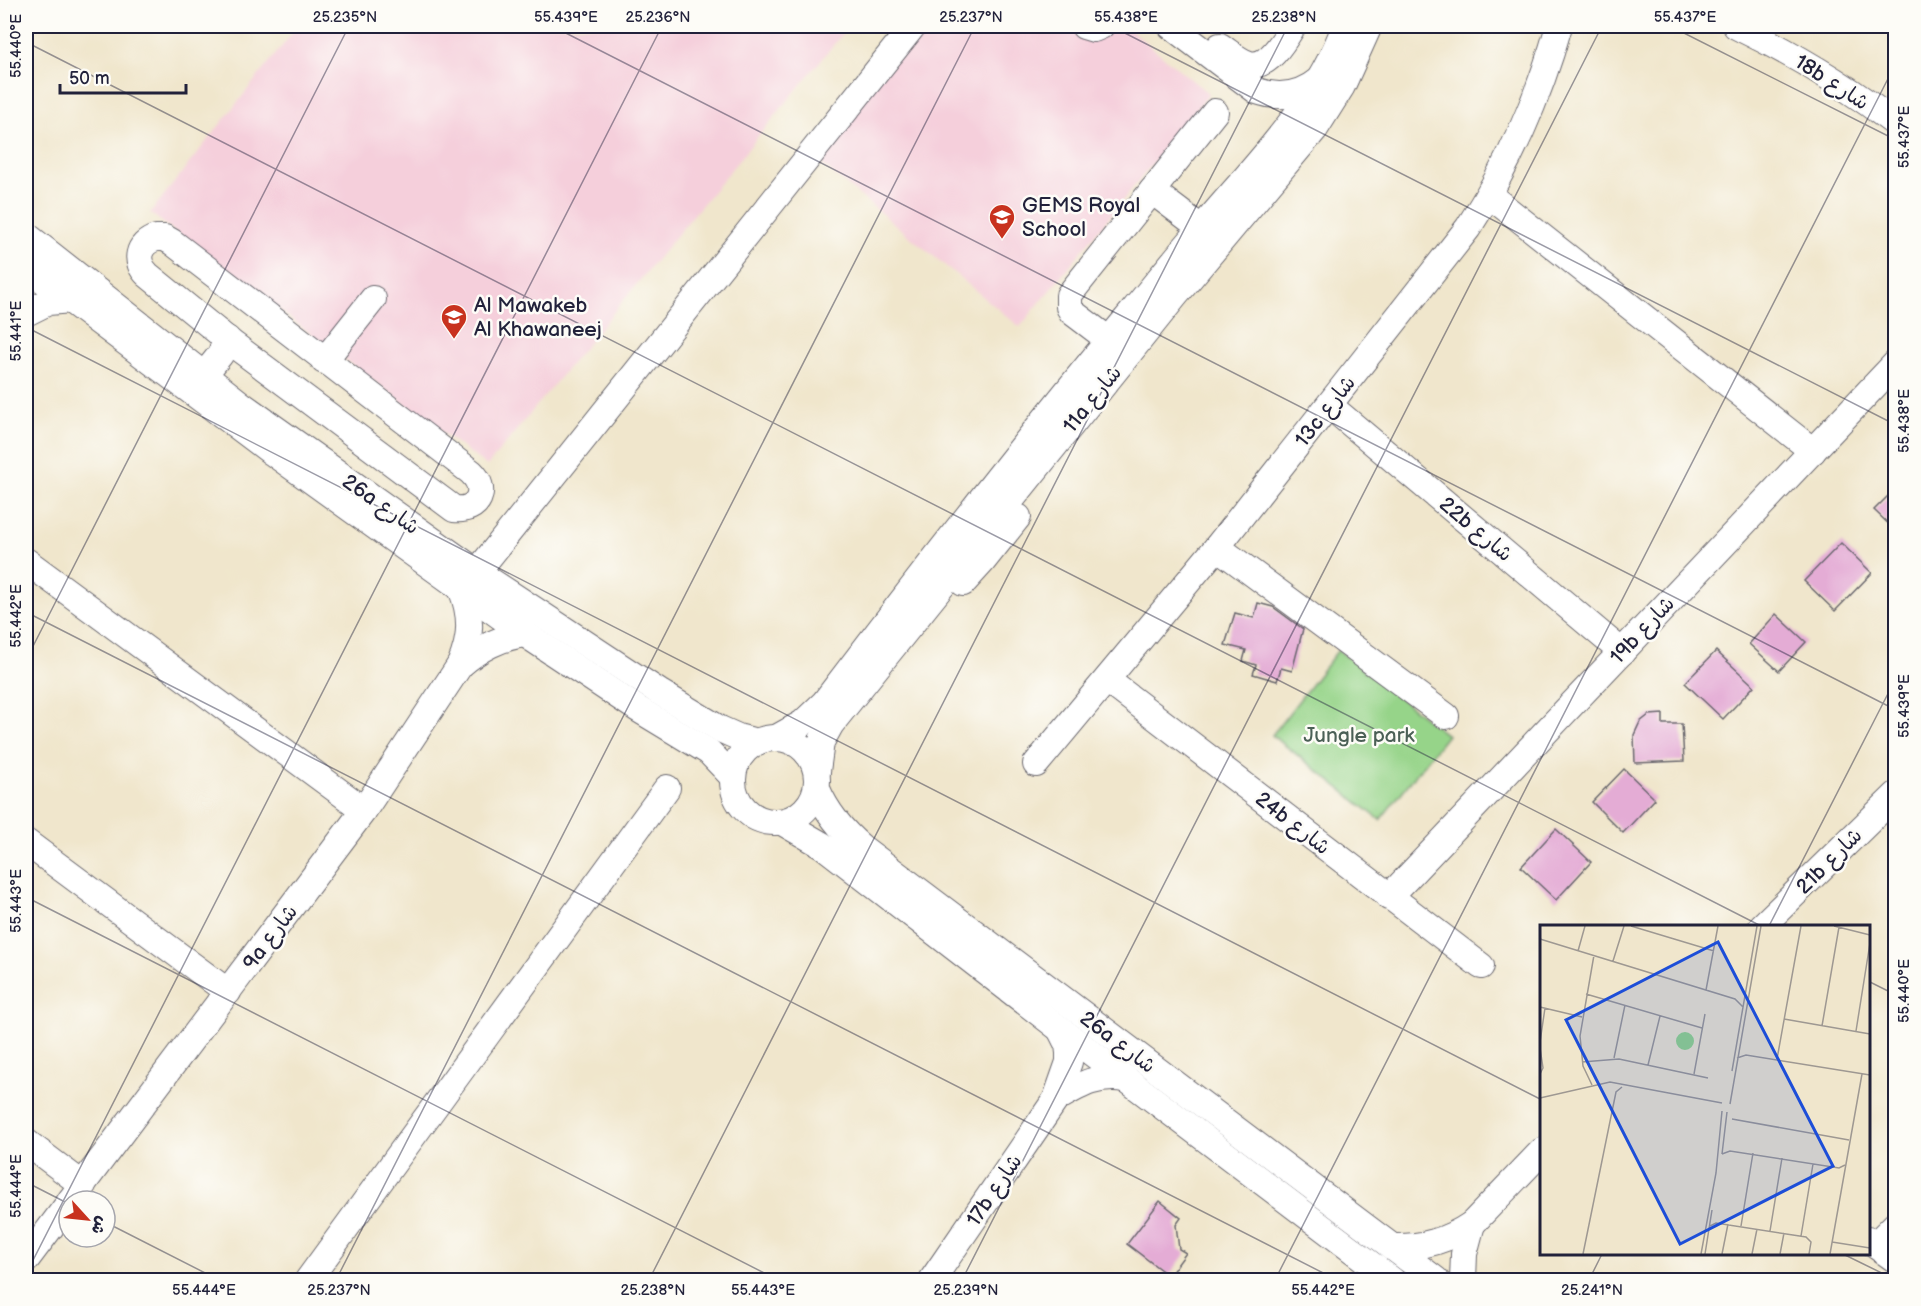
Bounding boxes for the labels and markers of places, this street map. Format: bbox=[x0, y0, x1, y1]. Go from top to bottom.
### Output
place label: GEMS Royal School bbox=[1022, 193, 1140, 242]
school or university icon: GEMS Royal School bbox=[987, 202, 1017, 240]
place label: Al Mawakeb Al Khawaneej bbox=[474, 293, 602, 342]
school or university icon: Al Mawakeb Al Khawaneej bbox=[439, 302, 469, 340]

